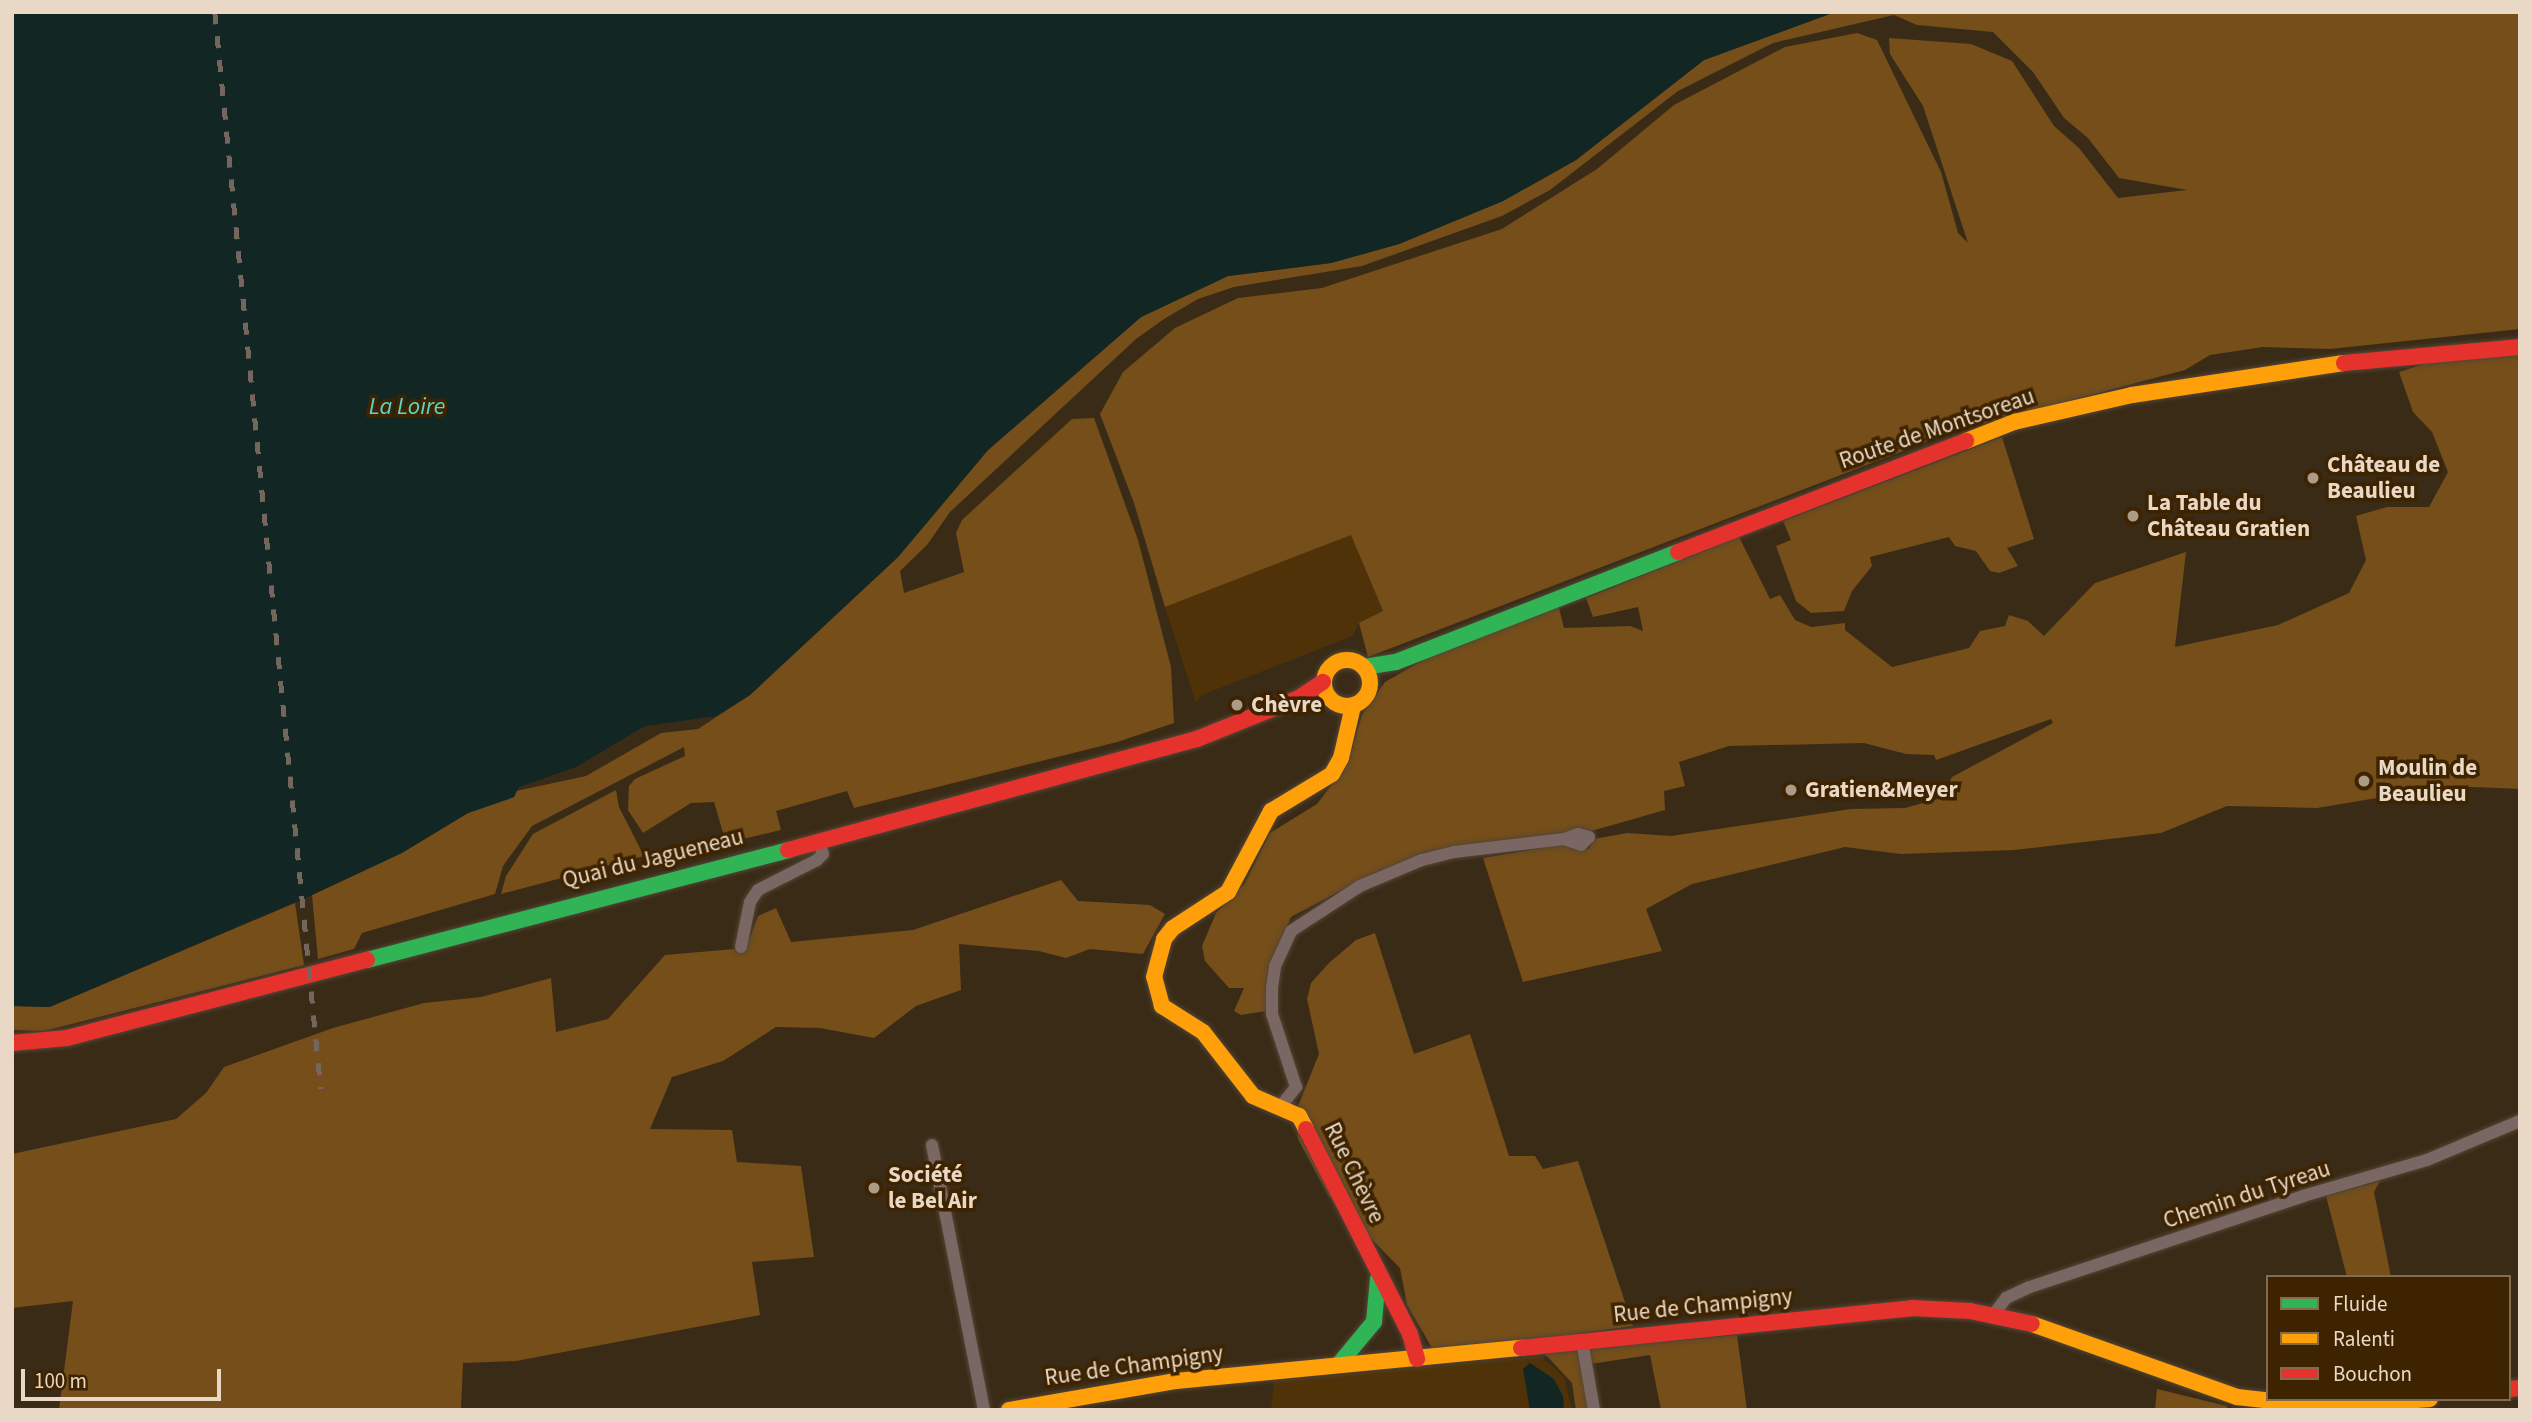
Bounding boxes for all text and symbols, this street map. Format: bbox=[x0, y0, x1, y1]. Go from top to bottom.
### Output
street label: Route de Montsoreau bbox=[1836, 383, 2038, 475]
water label: La Loire bbox=[369, 393, 445, 421]
place label: Château de Beaulieu bbox=[2327, 451, 2440, 505]
marker: Château de Beaulieu bbox=[2305, 470, 2321, 486]
place label: La Table du Château Gratien bbox=[2147, 489, 2310, 543]
marker: La Table du Château Gratien bbox=[2125, 508, 2141, 524]
place label: Chèvre bbox=[1251, 691, 1322, 719]
marker: Chèvre bbox=[1229, 697, 1245, 713]
place label: Moulin de Beaulieu bbox=[2378, 754, 2477, 808]
marker: Moulin de Beaulieu bbox=[2356, 773, 2372, 789]
place label: Gratien&Meyer bbox=[1805, 776, 1958, 804]
marker: Gratien&Meyer bbox=[1783, 782, 1799, 798]
street label: Quai du Jagueneau bbox=[560, 823, 746, 895]
street label: Rue Chèvre bbox=[1318, 1118, 1390, 1228]
street label: Chemin du Tyreau bbox=[2160, 1155, 2334, 1235]
place label: Société le Bel Air bbox=[888, 1161, 977, 1215]
marker: Société le Bel Air bbox=[866, 1180, 882, 1196]
legend bbox=[2266, 1275, 2511, 1401]
street label: Rue de Champigny bbox=[1612, 1283, 1794, 1329]
text: Fluide bbox=[2333, 1289, 2387, 1319]
text: Ralenti bbox=[2333, 1324, 2395, 1354]
street label: Rue de Champigny bbox=[1043, 1340, 1225, 1392]
scale bar bbox=[24, 1356, 224, 1400]
text: Bouchon bbox=[2333, 1359, 2412, 1389]
text: 100 m bbox=[34, 1366, 87, 1396]

